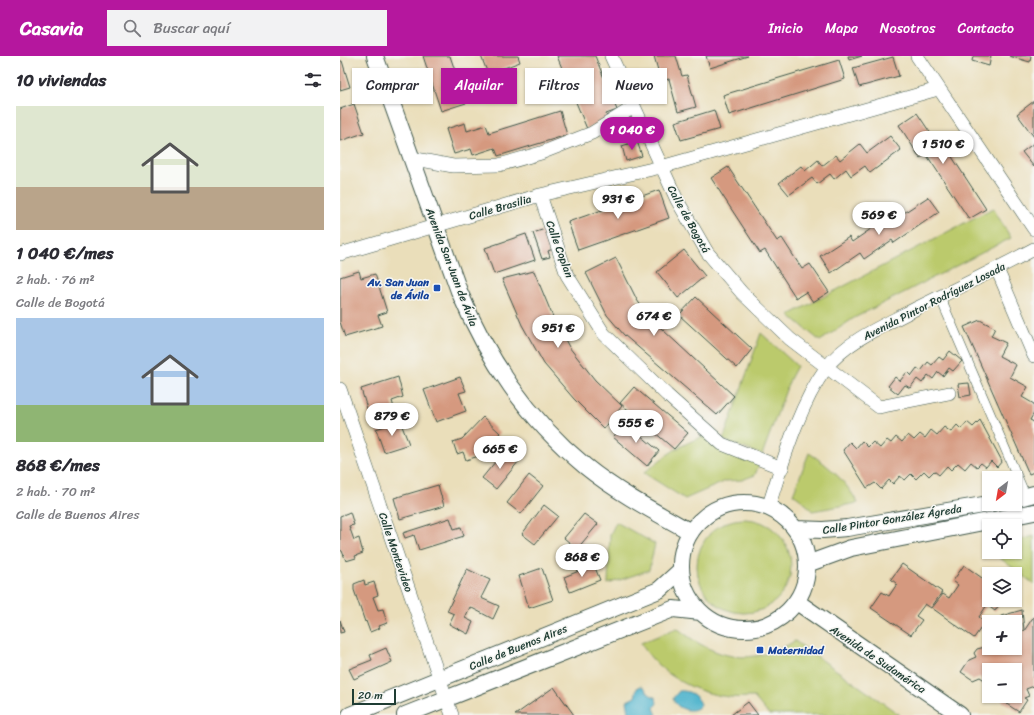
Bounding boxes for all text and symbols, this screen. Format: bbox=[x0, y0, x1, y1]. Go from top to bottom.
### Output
search box bbox=[107, 10, 387, 46]
text: Casavia bbox=[20, 12, 83, 45]
text: Buscar aquí bbox=[153, 15, 230, 41]
text: Inicio bbox=[768, 16, 803, 41]
text: Mapa bbox=[825, 16, 858, 41]
text: Nosotros bbox=[880, 16, 935, 41]
text: Contacto bbox=[957, 16, 1014, 41]
icon: search bbox=[121, 17, 143, 39]
text: 10 viviendas bbox=[16, 65, 106, 95]
chip: Comprar bbox=[352, 68, 433, 104]
chip: Alquilar bbox=[441, 68, 517, 104]
chip: Filtros bbox=[525, 68, 594, 104]
chip: Nuevo bbox=[602, 68, 667, 104]
icon: filters bbox=[302, 69, 324, 91]
pin: 1 040 € bbox=[595, 117, 669, 151]
text: 1 040 € bbox=[609, 118, 655, 141]
pin: 1 510 € bbox=[906, 131, 980, 165]
icon: home bbox=[134, 132, 206, 204]
text: 1 510 € bbox=[922, 132, 964, 155]
street label: Calle de Bogotá bbox=[662, 182, 715, 257]
pin: 931 € bbox=[590, 186, 646, 220]
text: 931 € bbox=[602, 187, 634, 210]
street label: Calle Brasilia bbox=[467, 189, 534, 225]
pin: 569 € bbox=[851, 202, 907, 236]
text: 569 € bbox=[861, 203, 897, 226]
street label: Avenida San Juan de Ávila bbox=[420, 204, 483, 330]
street label: Calle Coplan bbox=[540, 218, 579, 281]
text: 1 040 €/mes bbox=[16, 238, 114, 268]
street label: Avenida Pintor Rodríguez Losada bbox=[859, 257, 1009, 346]
text: 2 hab. · 76 m² bbox=[16, 268, 95, 291]
place label: Av. San Juan de Ávila bbox=[367, 273, 429, 305]
marker: Av. San Juan de Ávila bbox=[432, 283, 442, 293]
text: Calle de Bogotá bbox=[16, 291, 105, 314]
pin: 674 € bbox=[626, 303, 682, 337]
text: 674 € bbox=[637, 304, 671, 327]
pin: 951 € bbox=[530, 315, 586, 349]
text: 951 € bbox=[541, 316, 575, 339]
icon: home bbox=[134, 344, 206, 416]
pin: 879 € bbox=[364, 403, 420, 437]
text: 879 € bbox=[374, 404, 410, 427]
pin: 555 € bbox=[608, 410, 664, 444]
text: 555 € bbox=[618, 411, 654, 434]
pin: 665 € bbox=[472, 436, 528, 470]
text: 665 € bbox=[483, 437, 517, 460]
text: 868 €/mes bbox=[16, 450, 100, 480]
north arrow bbox=[982, 471, 1022, 511]
map controls bbox=[982, 471, 1022, 703]
text: 2 hab. · 70 m² bbox=[16, 480, 95, 503]
street label: Calle Pintor González Ágreda bbox=[821, 499, 963, 540]
text: Calle de Buenos Aires bbox=[16, 503, 139, 526]
street label: Calle Montevideo bbox=[373, 510, 418, 595]
button: locate bbox=[982, 519, 1022, 559]
pin: 868 € bbox=[554, 544, 610, 578]
text: 868 € bbox=[564, 545, 600, 568]
button: layers bbox=[982, 567, 1022, 607]
button: + bbox=[982, 615, 1022, 655]
street label: Calle de Buenos Aires bbox=[466, 619, 571, 676]
street label: Avenida de Sudamérica bbox=[825, 620, 930, 699]
place label: Maternidad bbox=[767, 641, 825, 660]
marker: Maternidad bbox=[755, 645, 765, 655]
button: − bbox=[982, 663, 1022, 703]
text: 20 m bbox=[358, 686, 383, 705]
scale bar bbox=[352, 687, 396, 706]

